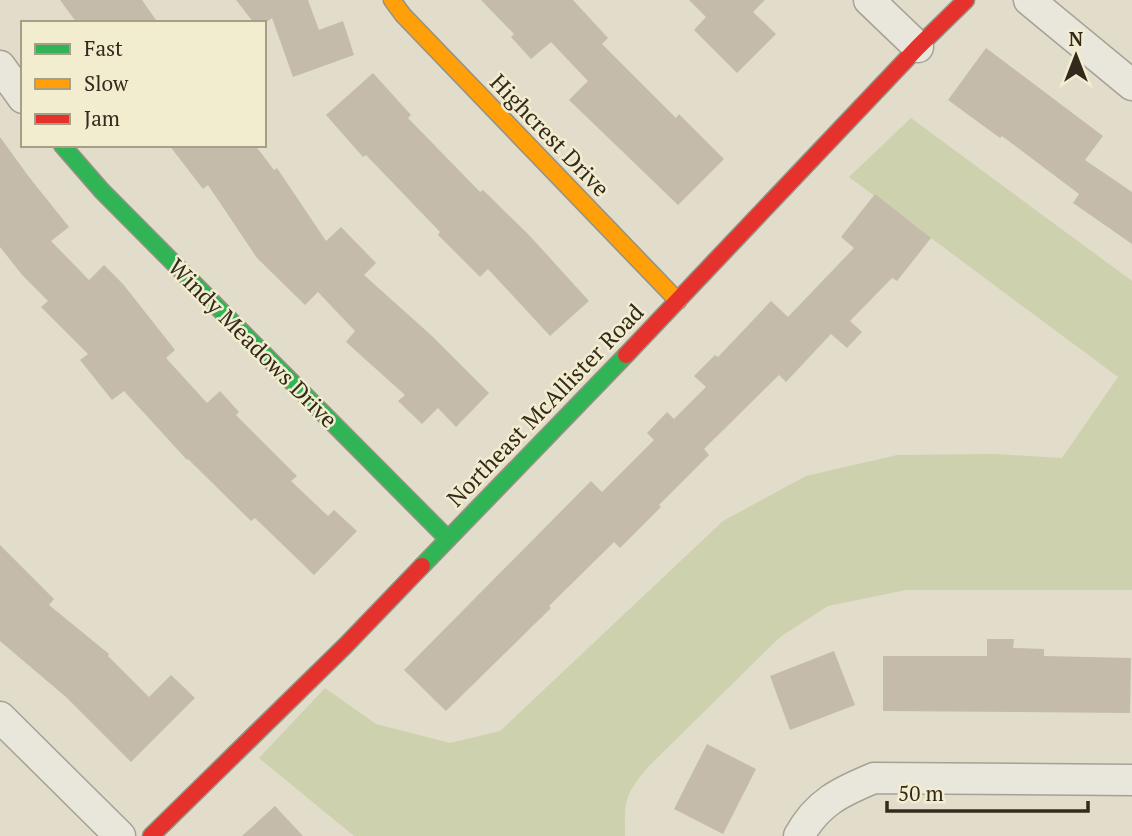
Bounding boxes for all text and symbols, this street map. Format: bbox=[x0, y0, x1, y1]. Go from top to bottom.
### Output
legend bbox=[21, 21, 266, 147]
north arrow bbox=[1041, 21, 1111, 91]
text: N bbox=[1069, 26, 1084, 51]
text: Fast bbox=[84, 34, 123, 62]
street label: Highcrest Drive bbox=[484, 67, 616, 203]
text: Slow bbox=[84, 69, 129, 97]
text: Jam bbox=[84, 104, 120, 132]
street label: Windy Meadows Drive bbox=[162, 252, 344, 434]
street label: Northeast McAllister Road bbox=[440, 297, 650, 513]
scale bar bbox=[887, 770, 1088, 814]
text: 50 m bbox=[898, 779, 944, 807]

